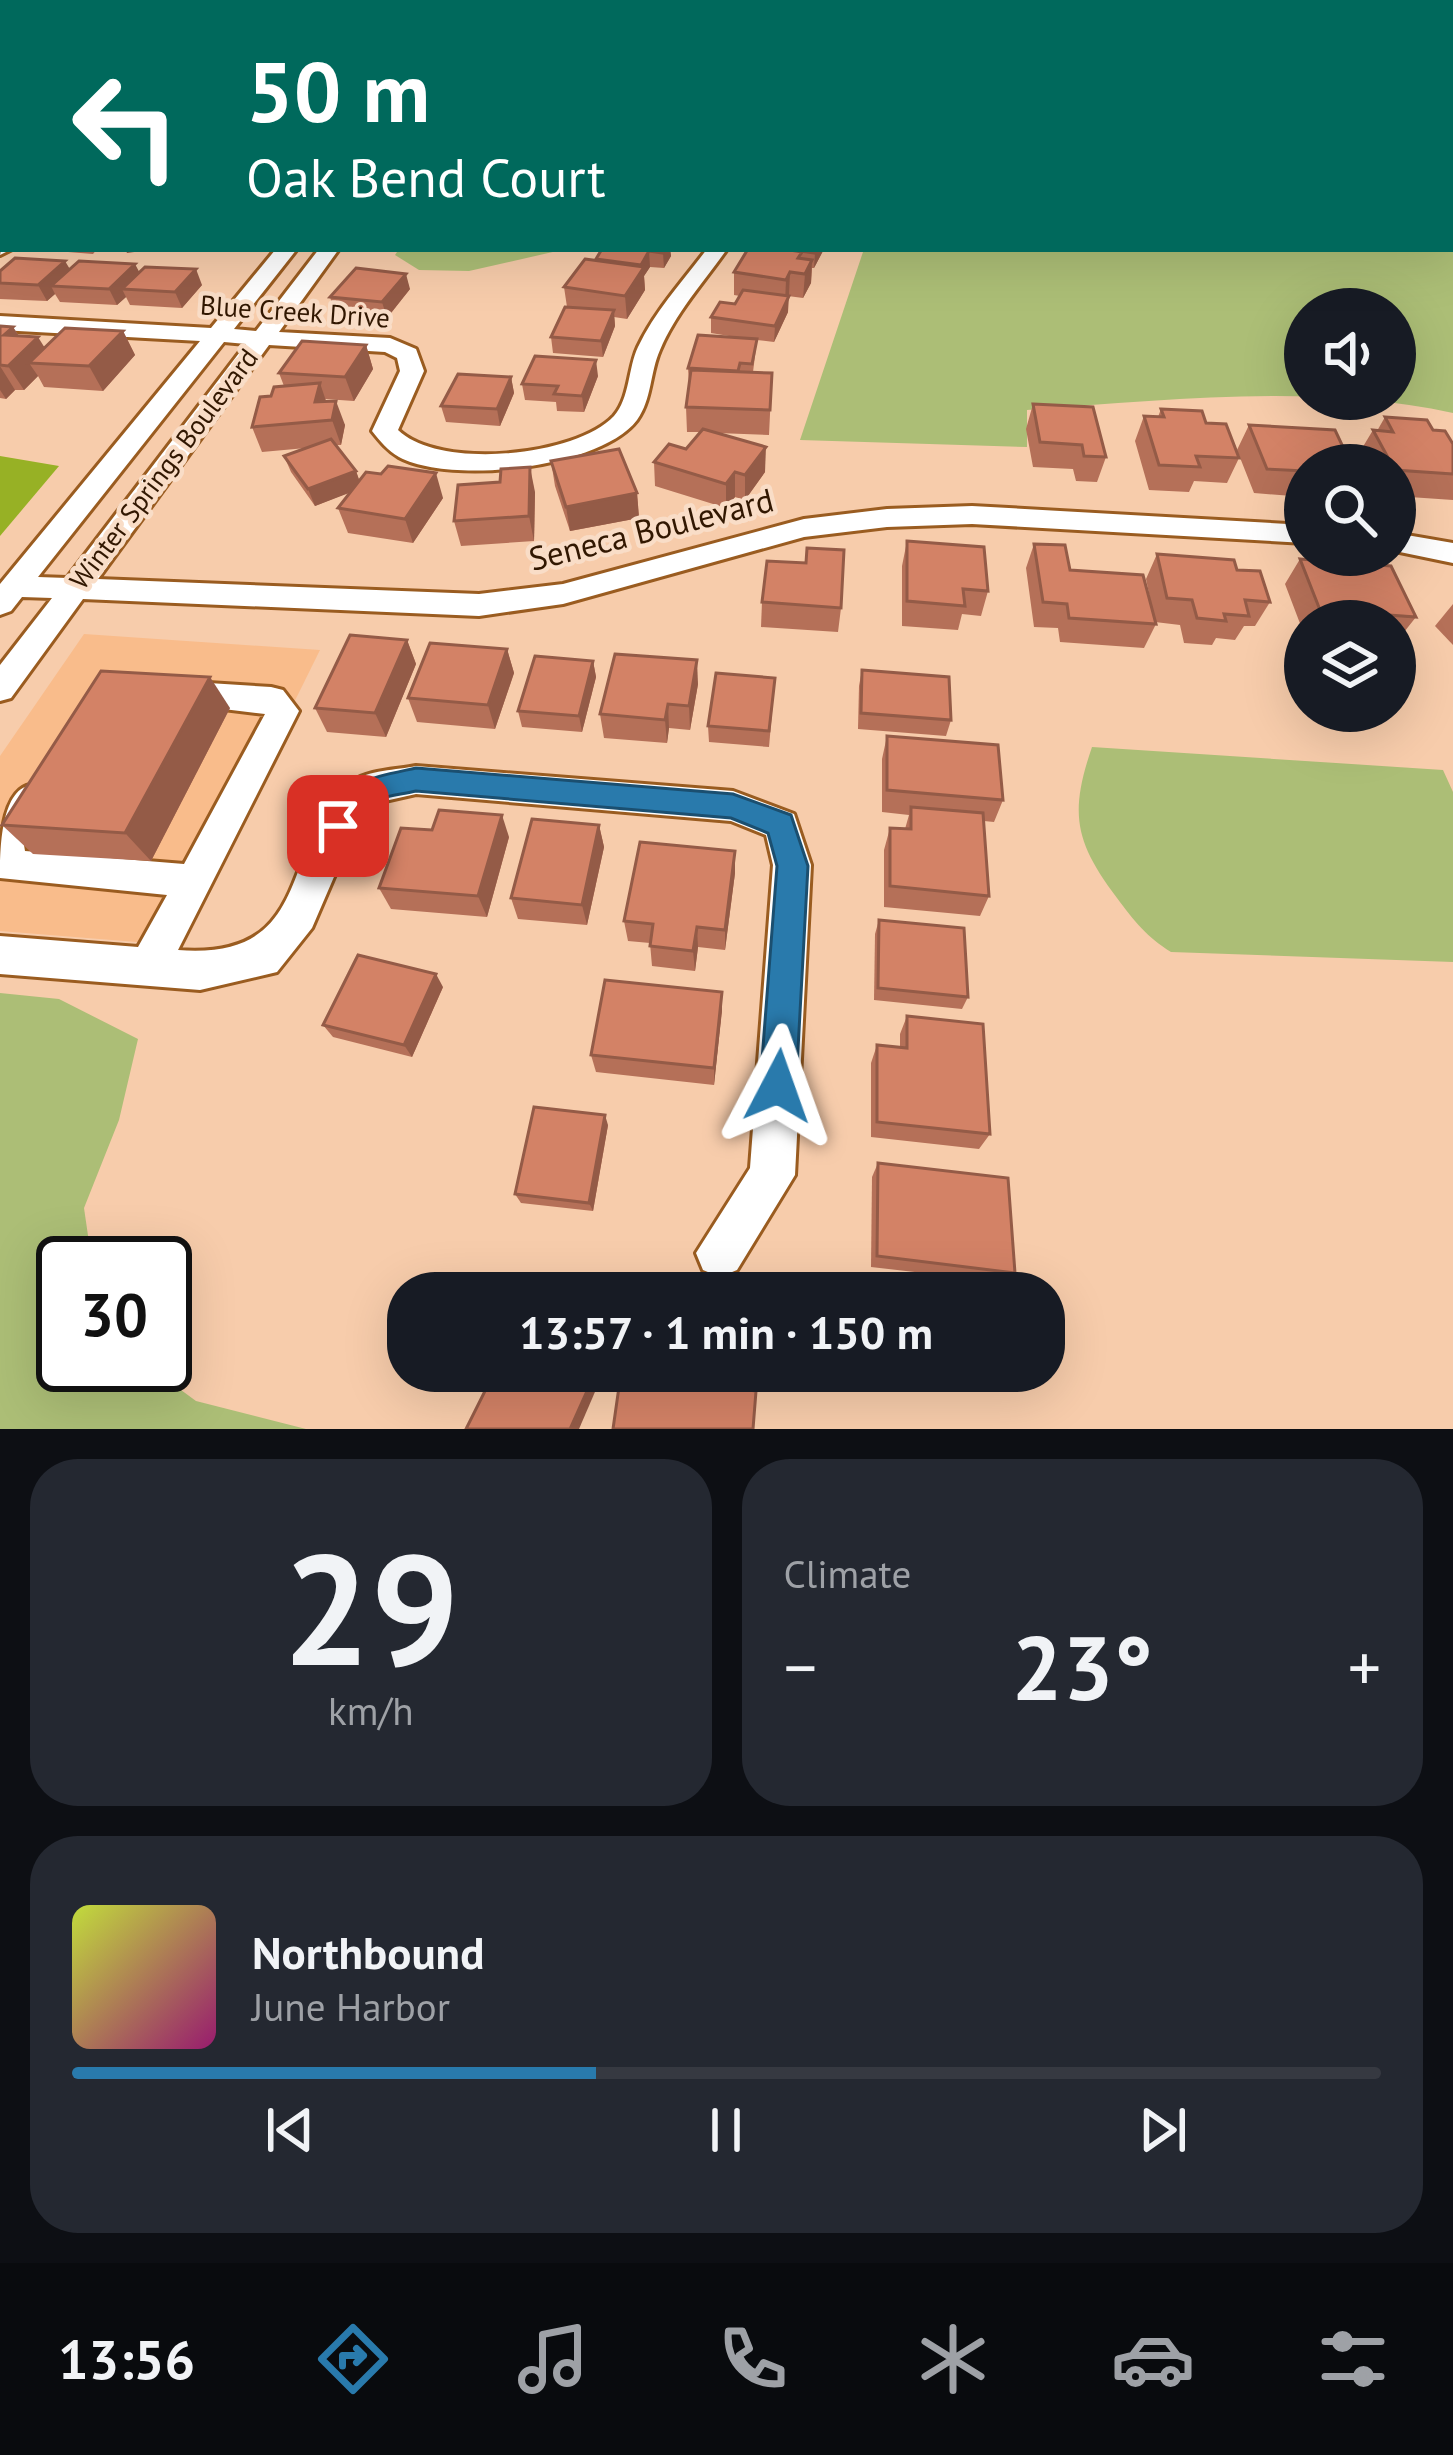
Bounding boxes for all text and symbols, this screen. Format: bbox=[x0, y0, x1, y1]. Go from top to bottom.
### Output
text: 50 m bbox=[246, 36, 430, 145]
icon: left bbox=[48, 48, 204, 204]
text: Oak Bend Court bbox=[246, 142, 606, 212]
street label: Blue Creek Drive bbox=[199, 287, 391, 335]
map controls bbox=[1284, 288, 1416, 732]
button: sound bbox=[1284, 288, 1416, 420]
street label: Winter Springs Boulevard bbox=[62, 341, 265, 595]
button: search bbox=[1284, 444, 1416, 576]
street label: Seneca Boulevard bbox=[524, 477, 778, 580]
button: layers bbox=[1284, 600, 1416, 732]
pin bbox=[287, 775, 389, 877]
icon: arrive bbox=[305, 793, 371, 859]
position arrow bbox=[715, 1023, 841, 1149]
speed limit sign: 30 bbox=[36, 1236, 192, 1392]
text: 13:57 · 1 min · 150 m bbox=[519, 1303, 933, 1361]
text: 29 bbox=[282, 1506, 459, 1708]
text: Climate bbox=[784, 1548, 911, 1599]
text: 23° bbox=[1012, 1608, 1153, 1725]
text: − bbox=[784, 1624, 817, 1709]
text: + bbox=[1348, 1624, 1381, 1709]
text: km/h bbox=[328, 1685, 414, 1736]
text: Northbound bbox=[252, 1923, 484, 1981]
text: June Harbor bbox=[252, 1981, 450, 2032]
icon: previous bbox=[257, 2097, 323, 2163]
icon: pause bbox=[693, 2097, 759, 2163]
icon: next bbox=[1130, 2097, 1196, 2163]
icon: directions bbox=[311, 2317, 395, 2401]
icon: music bbox=[511, 2317, 595, 2401]
icon: phone bbox=[711, 2317, 795, 2401]
icon: climate bbox=[911, 2317, 995, 2401]
icon: car bbox=[1111, 2317, 1195, 2401]
icon: filters bbox=[1311, 2317, 1395, 2401]
text: 13:56 bbox=[58, 2324, 195, 2394]

